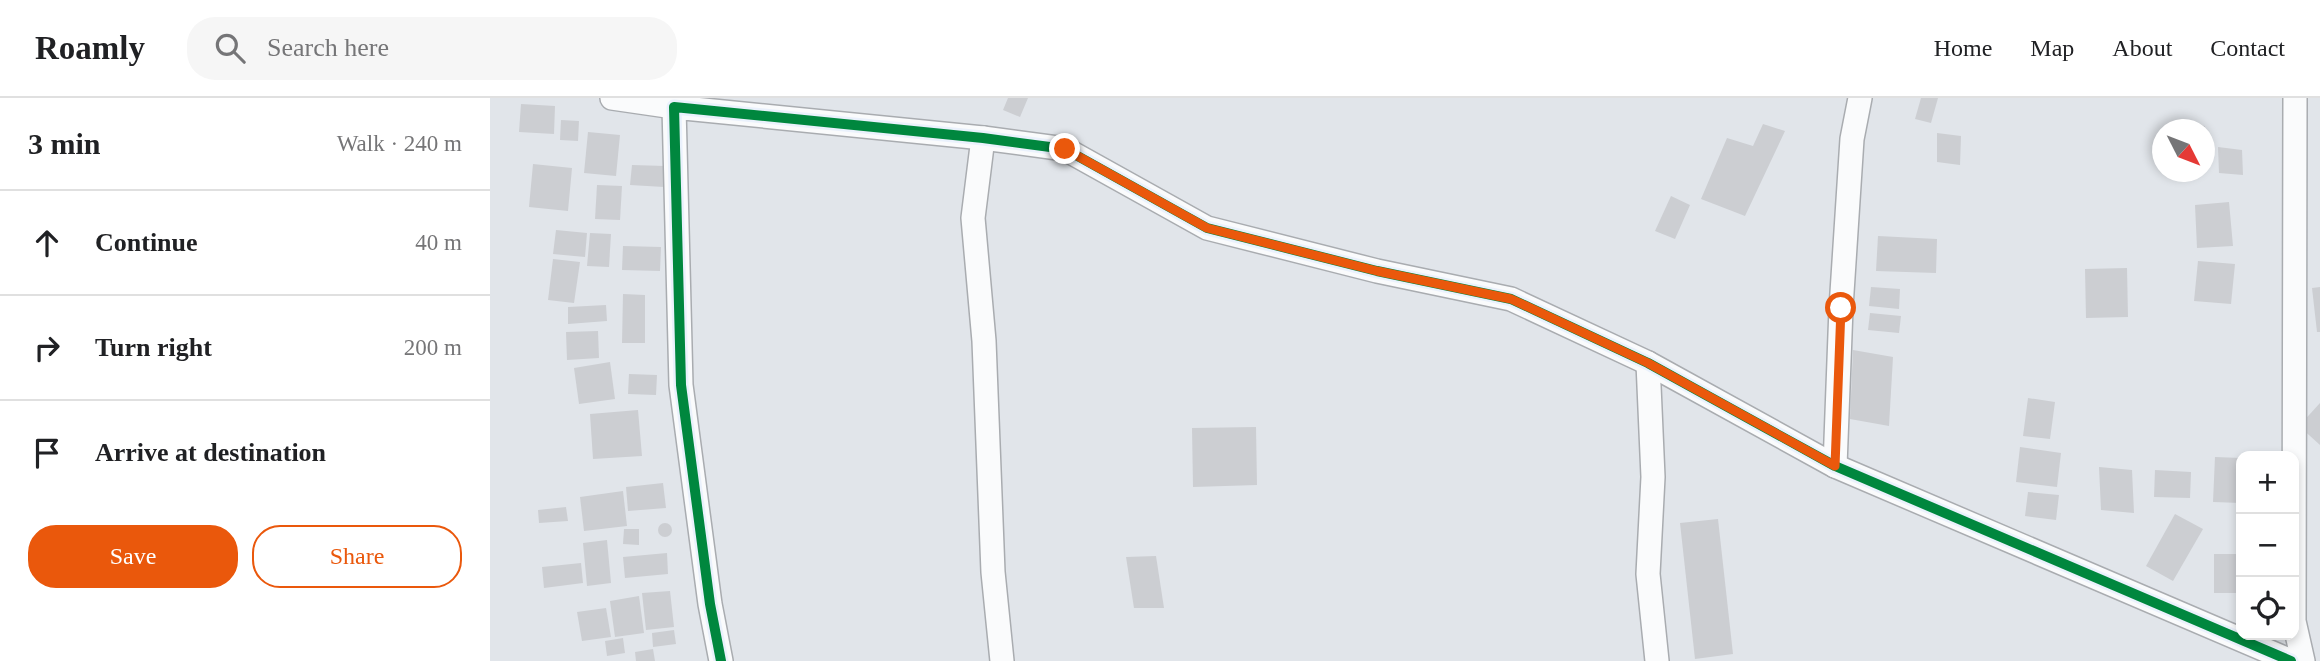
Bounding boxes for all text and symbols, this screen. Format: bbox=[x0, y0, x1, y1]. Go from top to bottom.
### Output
search box bbox=[187, 17, 677, 80]
icon: search bbox=[211, 29, 249, 67]
text: Roamly bbox=[35, 30, 145, 66]
text: Search here bbox=[267, 33, 389, 62]
text: Home bbox=[1934, 35, 1992, 61]
text: Map bbox=[2030, 35, 2074, 61]
text: About bbox=[2112, 35, 2172, 61]
text: Contact bbox=[2210, 35, 2285, 61]
north arrow bbox=[2152, 119, 2215, 182]
text: 3 min bbox=[28, 127, 101, 160]
text: Walk · 240 m bbox=[337, 131, 462, 156]
route end bbox=[1049, 133, 1080, 164]
icon: ahead bbox=[28, 224, 66, 262]
text: Continue bbox=[95, 228, 198, 257]
text: 40 m bbox=[415, 230, 462, 255]
route start bbox=[1825, 292, 1856, 323]
icon: right bbox=[28, 329, 66, 367]
text: Turn right bbox=[95, 333, 212, 362]
text: 200 m bbox=[404, 335, 462, 360]
icon: arrive bbox=[28, 434, 66, 472]
text: Arrive at destination bbox=[95, 438, 326, 467]
map controls bbox=[2236, 451, 2299, 640]
button: + bbox=[2236, 451, 2299, 514]
button: − bbox=[2236, 514, 2299, 577]
button: Save bbox=[28, 525, 238, 588]
button: Share bbox=[252, 525, 462, 588]
button: locate bbox=[2236, 577, 2299, 640]

